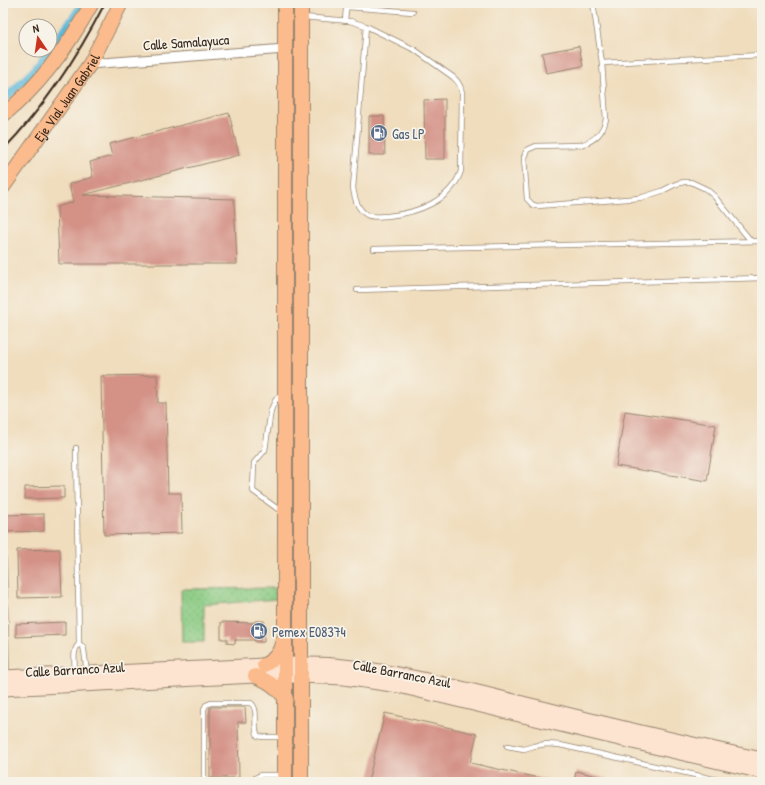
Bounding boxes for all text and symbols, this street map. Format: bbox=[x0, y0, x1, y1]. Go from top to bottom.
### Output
north arrow bbox=[18, 18, 58, 58]
text: N bbox=[31, 21, 40, 36]
street label: Calle Samalayuca bbox=[142, 29, 230, 55]
street label: Eje Vial Juan Gabriel bbox=[29, 50, 104, 145]
fuel station icon: Gas LP bbox=[369, 123, 389, 143]
place label: Gas LP bbox=[392, 124, 425, 143]
fuel station icon: Pemex E08374 bbox=[249, 621, 269, 641]
place label: Pemex E08374 bbox=[272, 622, 346, 641]
street label: Calle Barranco Azul bbox=[351, 654, 453, 692]
street label: Calle Barranco Azul bbox=[25, 657, 126, 681]

